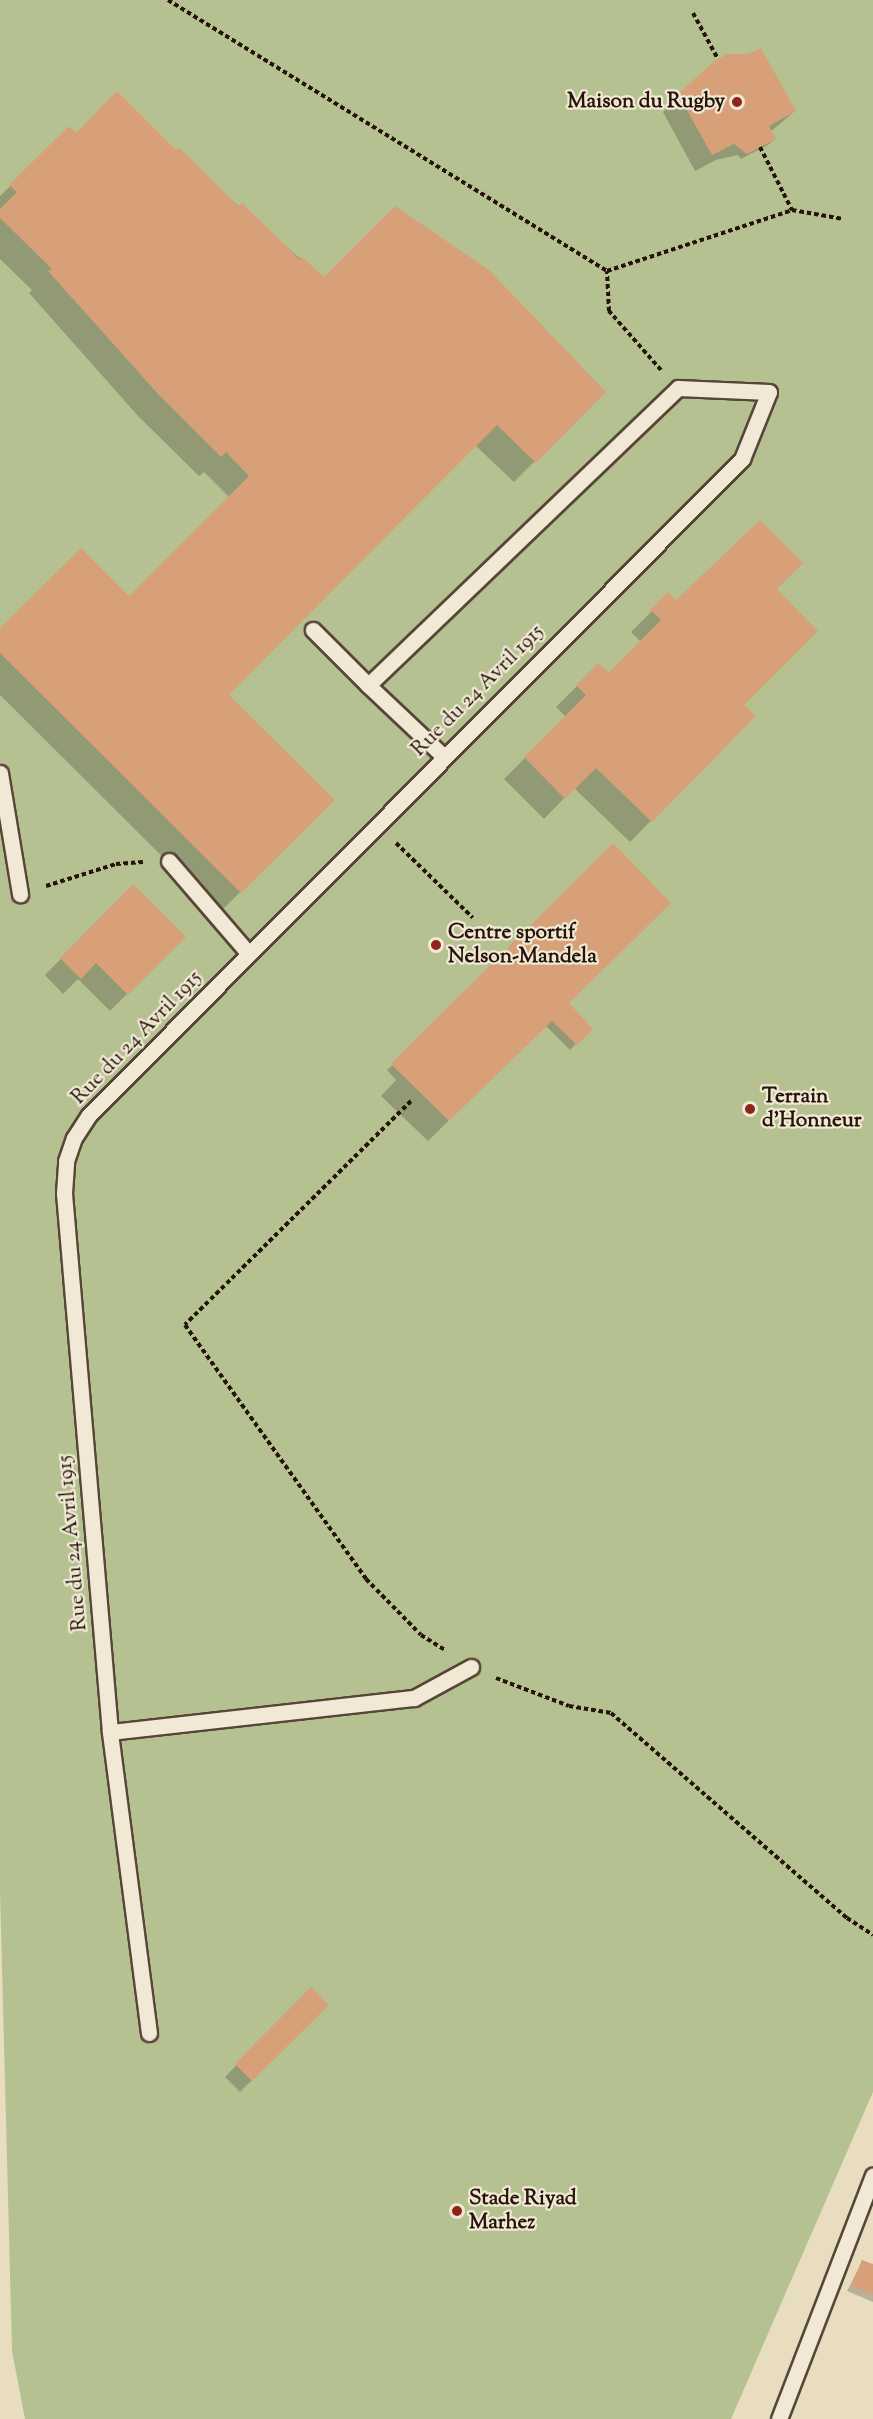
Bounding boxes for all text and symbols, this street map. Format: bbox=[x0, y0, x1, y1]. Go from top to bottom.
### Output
place label: Maison du Rugby bbox=[567, 89, 725, 115]
marker: Maison du Rugby bbox=[730, 95, 744, 109]
street label: Rue du 24 Avril 1915 bbox=[407, 620, 549, 762]
place label: Centre sportif Nelson-Mandela bbox=[448, 920, 597, 970]
marker: Centre sportif Nelson-Mandela bbox=[429, 938, 443, 952]
street label: Rue du 24 Avril 1915 bbox=[67, 966, 207, 1110]
place label: Terrain d'Honneur bbox=[762, 1084, 862, 1134]
marker: Terrain d'Honneur bbox=[743, 1102, 757, 1116]
street label: Rue du 24 Avril 1915 bbox=[53, 1454, 93, 1632]
place label: Stade Riyad Marhez bbox=[469, 2186, 577, 2236]
marker: Stade Riyad Marhez bbox=[450, 2204, 464, 2218]

